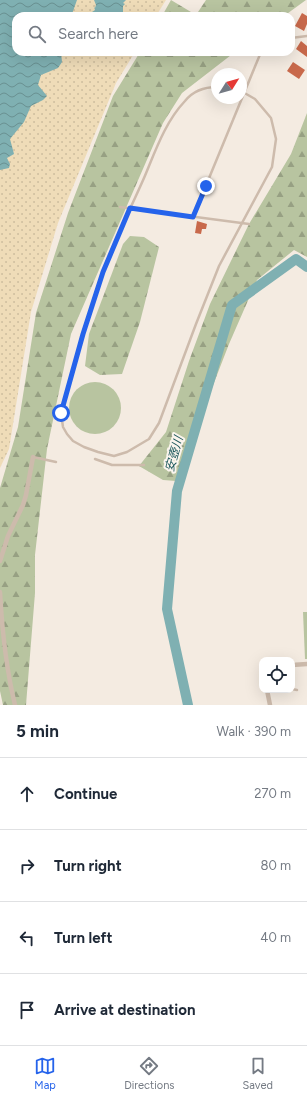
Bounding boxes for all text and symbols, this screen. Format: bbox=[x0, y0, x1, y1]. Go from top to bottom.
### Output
search box bbox=[12, 12, 295, 56]
icon: search bbox=[26, 23, 48, 45]
text: Search here bbox=[58, 25, 138, 43]
north arrow bbox=[211, 68, 247, 104]
route end bbox=[197, 177, 215, 195]
route start bbox=[52, 404, 70, 422]
water label: 安壺川 bbox=[162, 433, 186, 473]
map controls bbox=[259, 657, 295, 693]
button: locate bbox=[259, 657, 295, 693]
text: 5 min bbox=[16, 721, 59, 741]
text: Walk · 390 m bbox=[216, 724, 291, 739]
icon: ahead bbox=[16, 783, 38, 805]
text: Continue bbox=[54, 785, 117, 803]
text: 270 m bbox=[254, 786, 291, 801]
icon: right bbox=[16, 855, 38, 877]
text: Turn right bbox=[54, 857, 122, 875]
text: 80 m bbox=[260, 858, 291, 873]
icon: left bbox=[16, 927, 38, 949]
text: Turn left bbox=[54, 929, 112, 947]
text: 40 m bbox=[260, 930, 291, 945]
icon: arrive bbox=[16, 999, 38, 1021]
text: Arrive at destination bbox=[54, 1001, 195, 1019]
tab: Map bbox=[34, 1055, 56, 1092]
tab: Directions bbox=[124, 1055, 174, 1092]
tab: Saved bbox=[243, 1055, 273, 1092]

